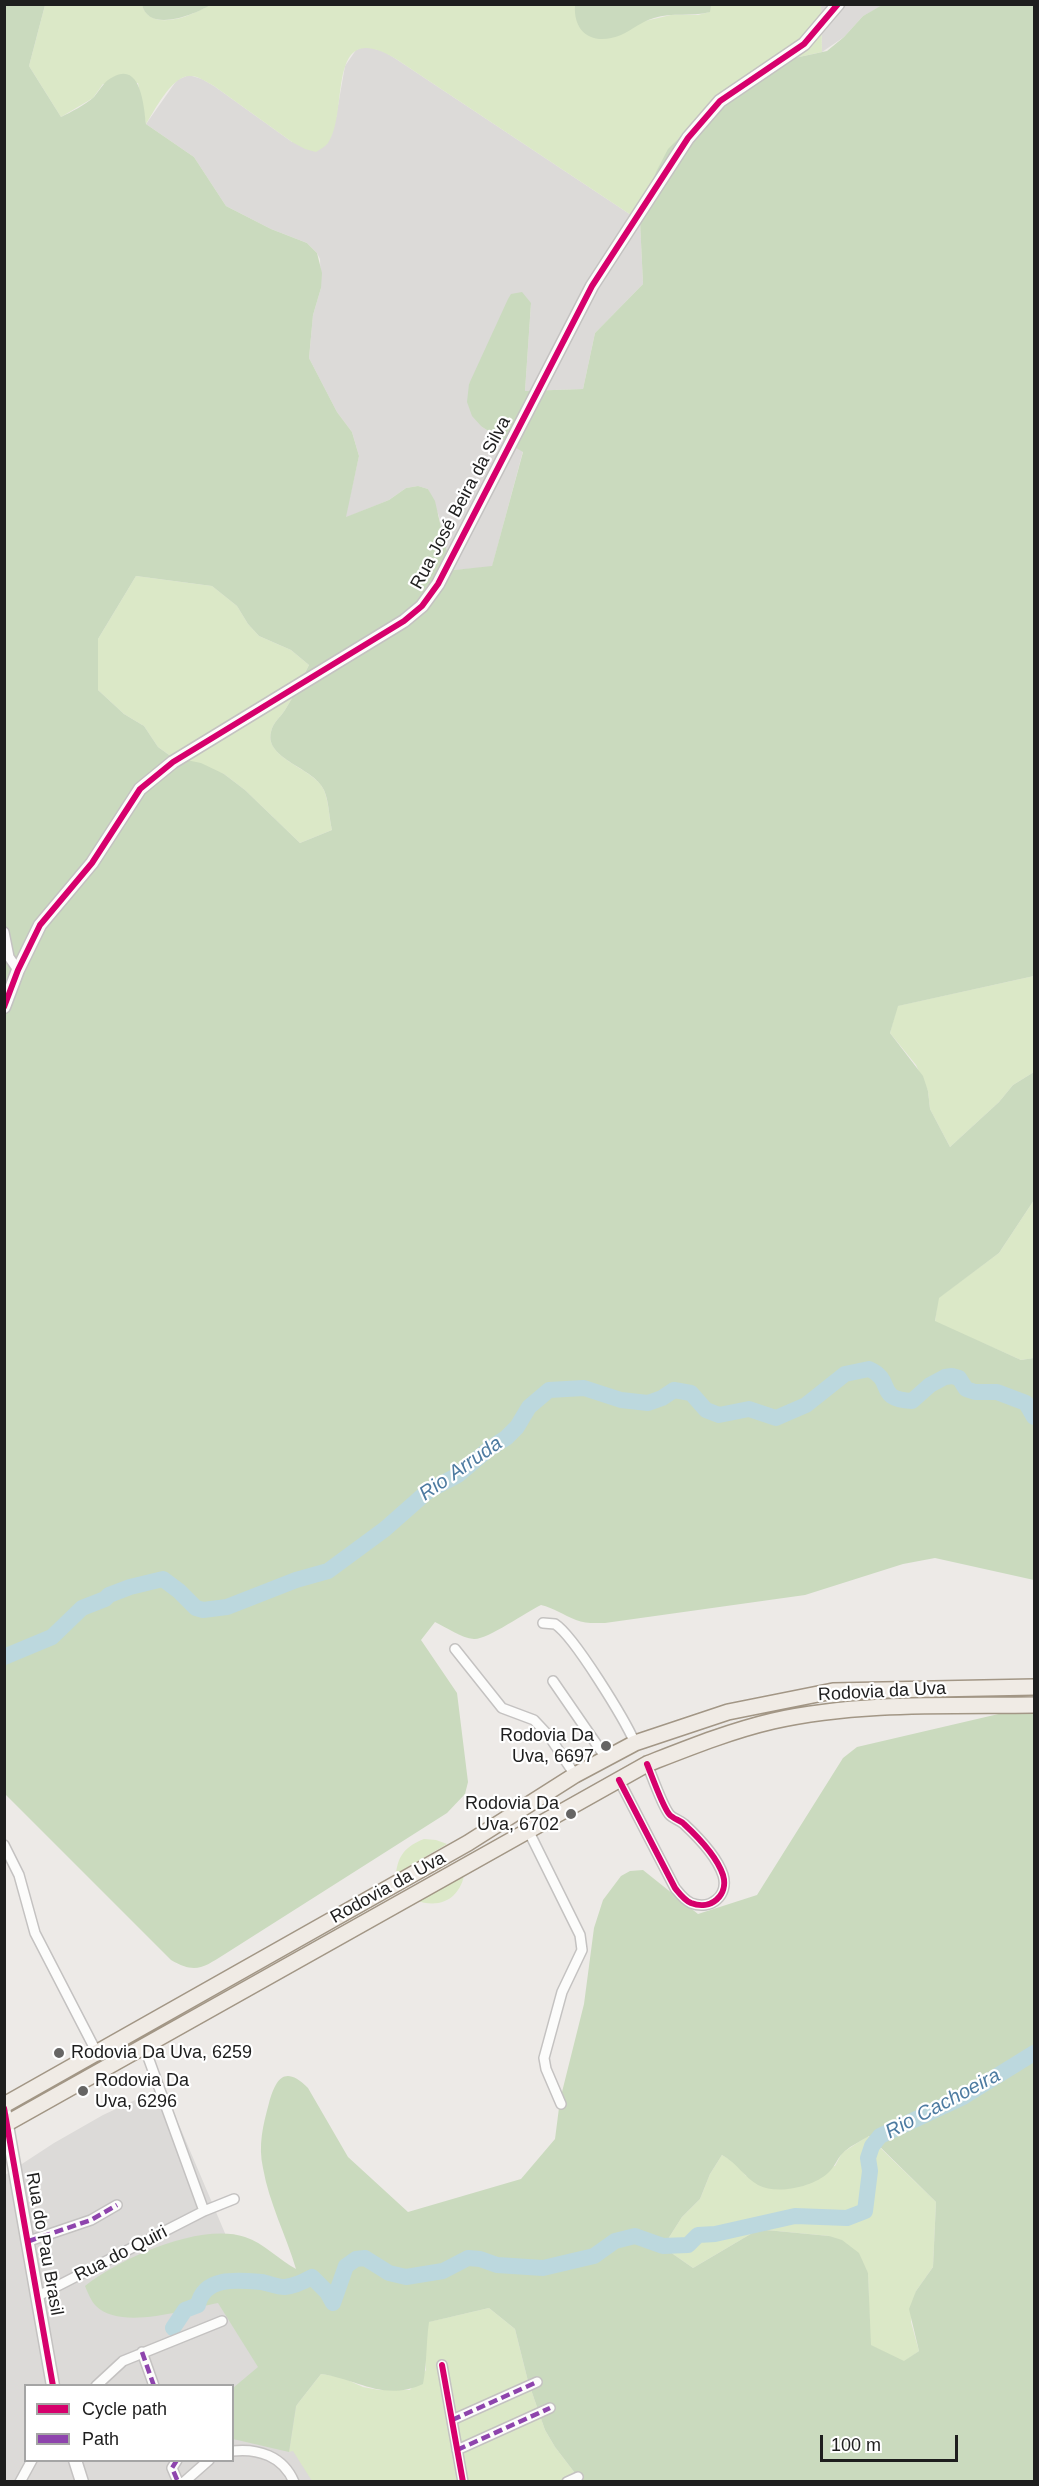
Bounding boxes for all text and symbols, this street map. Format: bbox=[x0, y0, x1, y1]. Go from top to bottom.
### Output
street label: Rua José Beira da Silva bbox=[406, 413, 516, 593]
water label: Rio Arruda bbox=[415, 1432, 507, 1506]
street label: Rodovia da Uva bbox=[817, 1678, 947, 1706]
place label: Rodovia Da Uva, 6697 bbox=[500, 1725, 594, 1768]
marker: Rodovia Da Uva, 6697 bbox=[599, 1739, 613, 1753]
place label: Rodovia Da Uva, 6702 bbox=[465, 1793, 559, 1836]
marker: Rodovia Da Uva, 6702 bbox=[564, 1807, 578, 1821]
street label: Rodovia da Uva bbox=[327, 1848, 449, 1928]
place label: Rodovia Da Uva, 6259 bbox=[71, 2042, 252, 2064]
marker: Rodovia Da Uva, 6259 bbox=[52, 2046, 66, 2060]
water label: Rio Cachoeira bbox=[881, 2064, 1005, 2144]
place label: Rodovia Da Uva, 6296 bbox=[95, 2070, 189, 2112]
marker: Rodovia Da Uva, 6296 bbox=[76, 2084, 90, 2098]
street label: Rua do Pau Brasil bbox=[21, 2171, 67, 2317]
street label: Rua do Quiri bbox=[71, 2221, 171, 2287]
legend bbox=[24, 2384, 234, 2462]
text: Cycle path bbox=[82, 2399, 167, 2419]
scale bar bbox=[823, 2423, 961, 2461]
text: Path bbox=[82, 2429, 119, 2449]
text: 100 m bbox=[831, 2435, 881, 2455]

